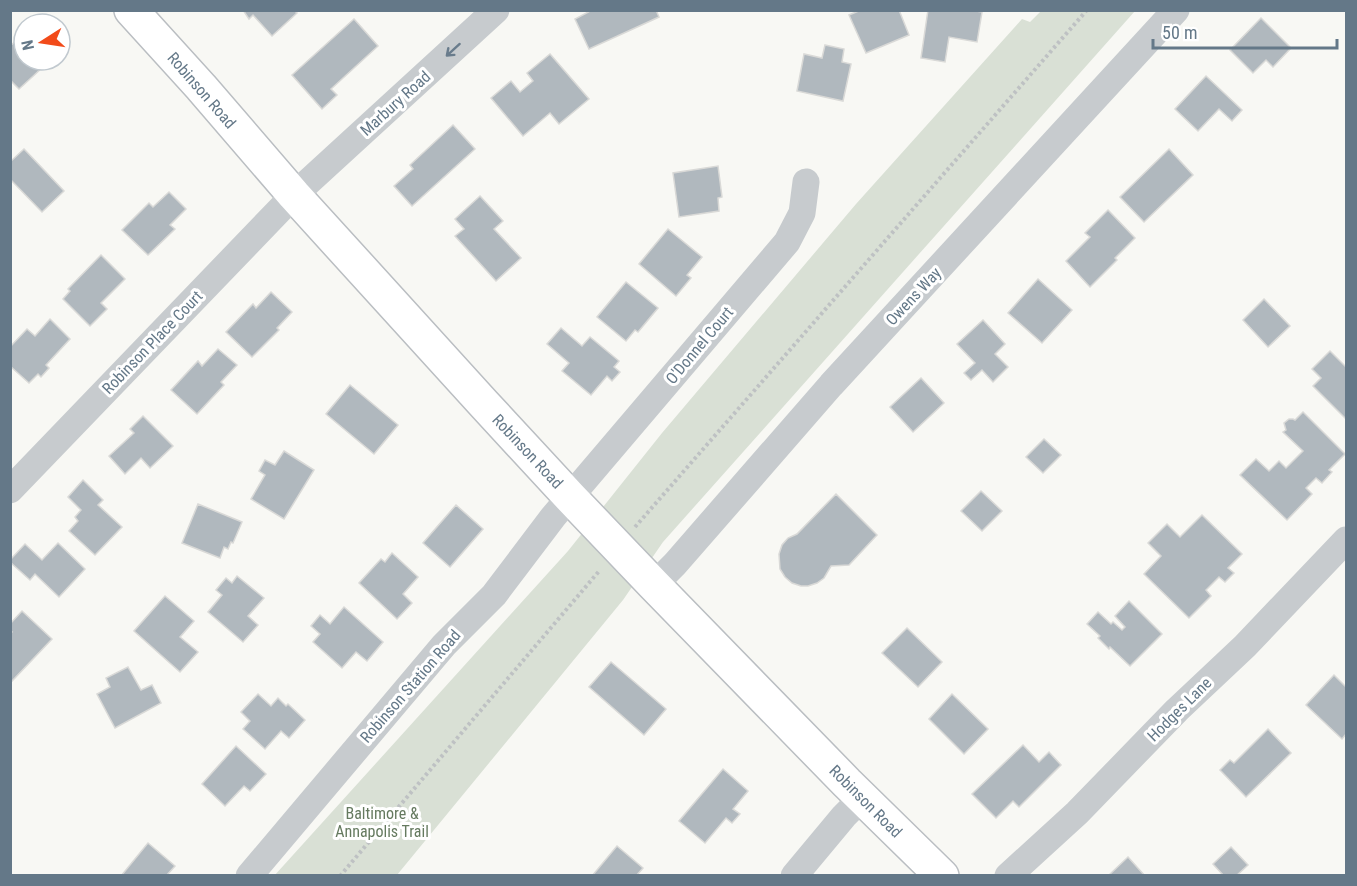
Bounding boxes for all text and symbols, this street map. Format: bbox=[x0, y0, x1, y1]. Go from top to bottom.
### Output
north arrow bbox=[12, 12, 72, 72]
scale bar bbox=[1153, 12, 1338, 50]
text: 50 m bbox=[1162, 22, 1197, 43]
text: N bbox=[18, 38, 38, 52]
one-way arrow bbox=[446, 43, 461, 57]
street label: Robinson Road bbox=[163, 48, 240, 132]
street label: Marbury Road bbox=[356, 67, 434, 140]
street label: Owens Way bbox=[882, 263, 945, 329]
street label: Robinson Place Court bbox=[98, 287, 207, 398]
street label: O'Donnel Court bbox=[662, 303, 737, 388]
street label: Robinson Road bbox=[488, 410, 567, 492]
street label: Robinson Station Road bbox=[356, 626, 465, 747]
street label: Hodges Lane bbox=[1143, 673, 1215, 745]
street label: Robinson Road bbox=[825, 761, 906, 842]
park label: Baltimore & Annapolis Trail bbox=[335, 804, 429, 841]

